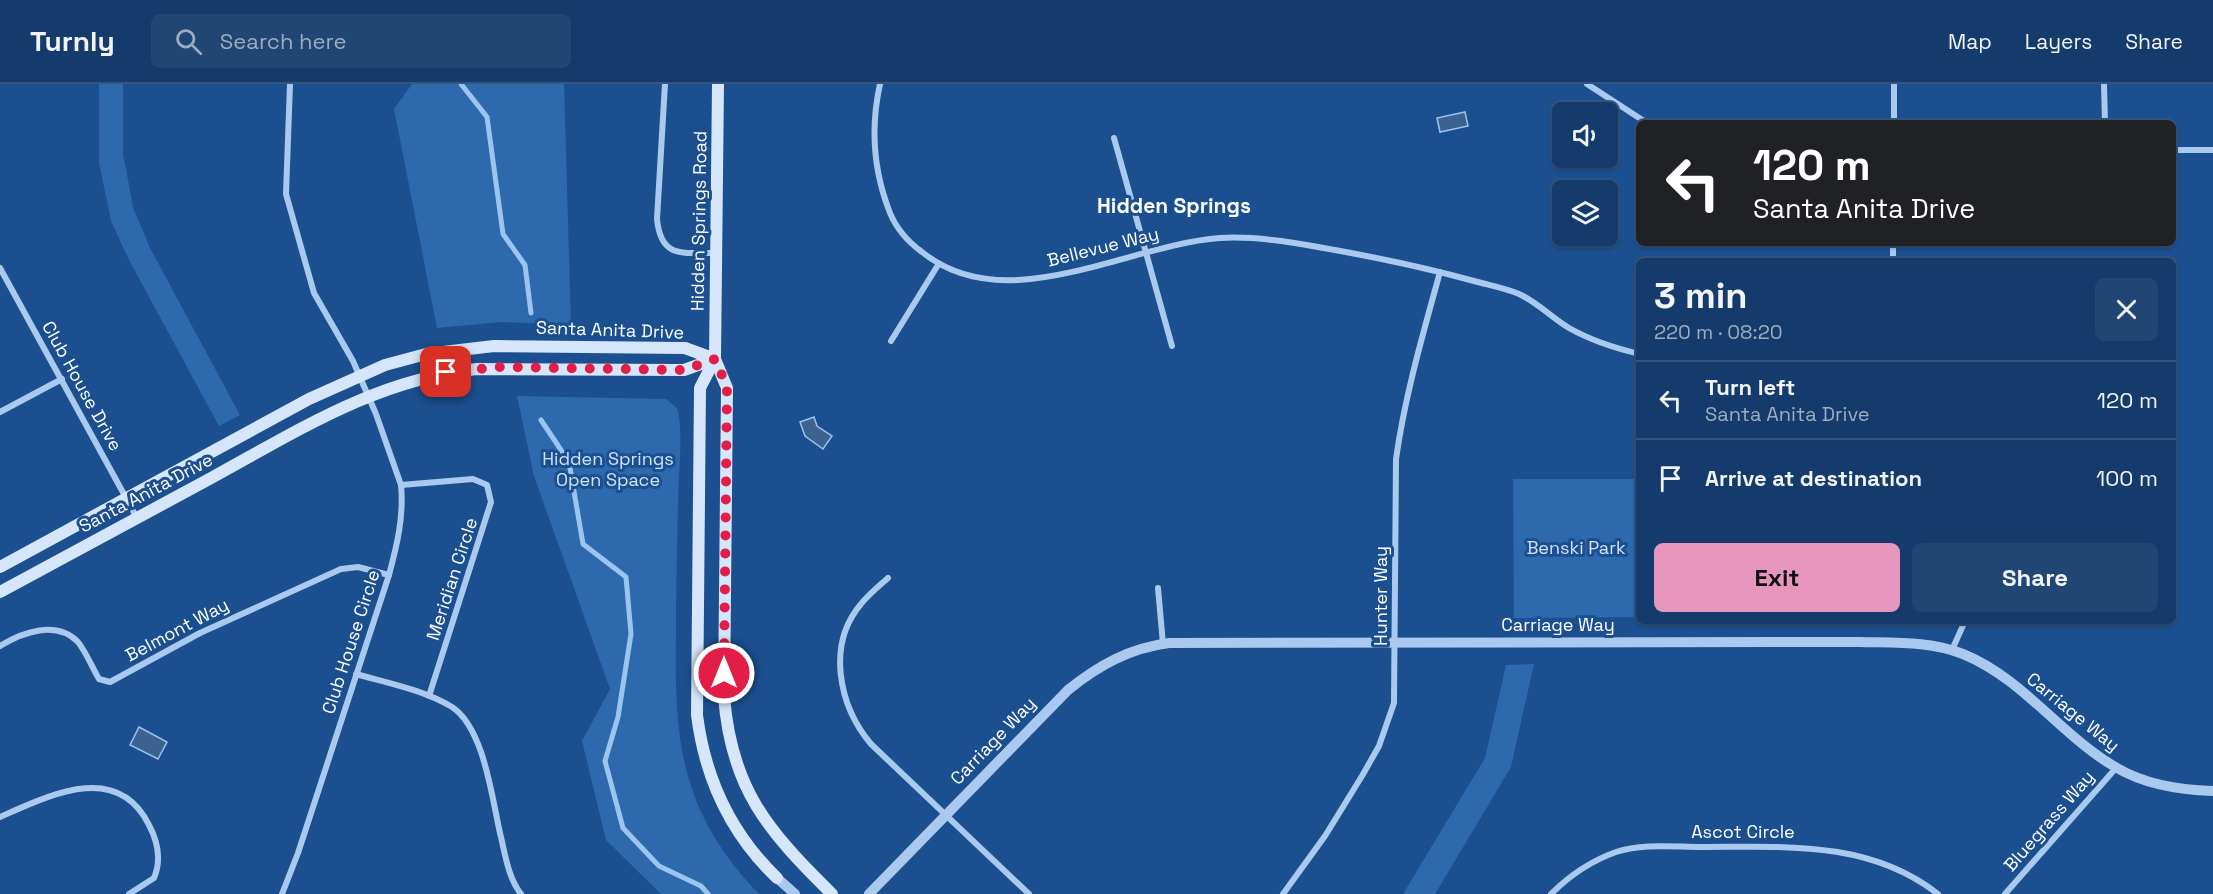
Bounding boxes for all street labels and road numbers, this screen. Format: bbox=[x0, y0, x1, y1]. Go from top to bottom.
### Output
street label: Hidden Springs Road bbox=[685, 131, 712, 311]
street label: Bellevue Way bbox=[1045, 222, 1161, 271]
street label: Santa Anita Drive bbox=[536, 315, 684, 344]
street label: Club House Drive bbox=[37, 317, 128, 455]
street label: Santa Anita Drive bbox=[75, 448, 217, 538]
street label: Meridian Circle bbox=[421, 515, 482, 643]
street label: Hunter Way bbox=[1369, 546, 1392, 646]
street label: Club House Circle bbox=[316, 567, 385, 717]
street label: Belmont Way bbox=[121, 593, 232, 666]
street label: Carriage Way bbox=[1501, 613, 1615, 636]
street label: Carriage Way bbox=[2022, 667, 2125, 756]
street label: Carriage Way bbox=[945, 692, 1040, 789]
street label: Bluegrass Way bbox=[1998, 765, 2099, 876]
street label: Ascot Circle bbox=[1691, 820, 1795, 843]

